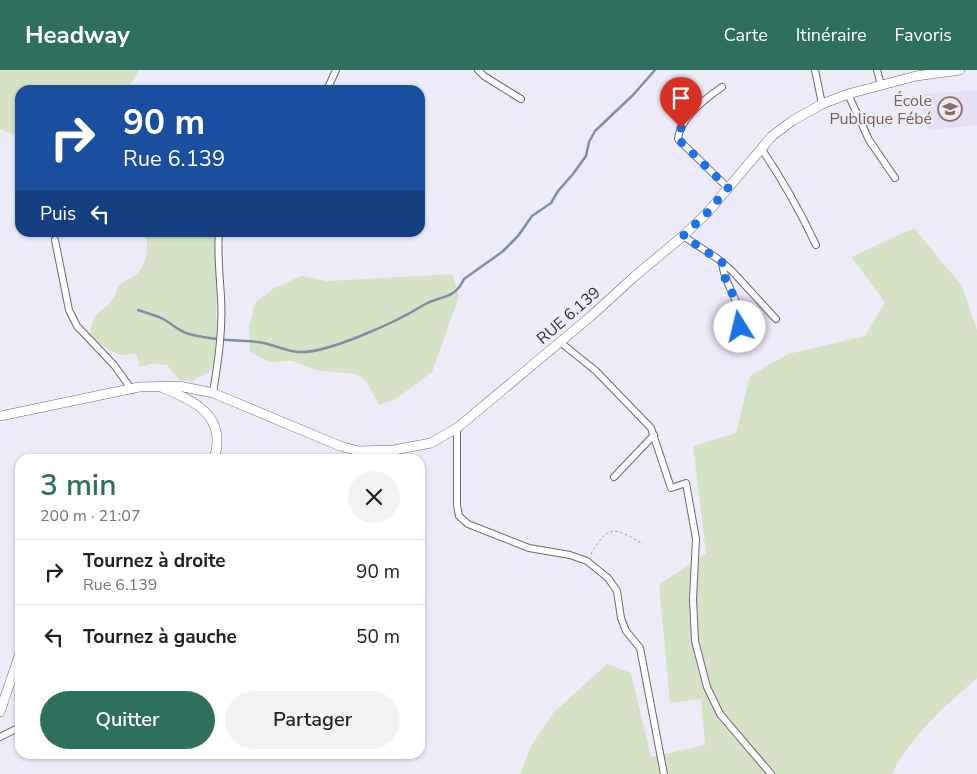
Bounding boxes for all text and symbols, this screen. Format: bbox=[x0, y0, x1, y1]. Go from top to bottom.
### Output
text: Headway bbox=[25, 19, 130, 51]
text: Carte bbox=[724, 23, 768, 47]
text: Itinéraire bbox=[796, 23, 867, 47]
text: Favoris bbox=[895, 23, 952, 47]
pin bbox=[660, 77, 702, 128]
icon: arrive bbox=[667, 84, 695, 112]
place label: École Publique Fébé bbox=[829, 90, 932, 130]
school or university icon: École Publique Fébé bbox=[937, 96, 963, 122]
text: 90 m bbox=[123, 99, 205, 146]
icon: right bbox=[40, 105, 105, 170]
text: Rue 6.139 bbox=[123, 144, 225, 174]
icon: left bbox=[86, 200, 114, 228]
text: Puis bbox=[40, 201, 76, 227]
street label: RUE 6.139 bbox=[532, 282, 605, 350]
position arrow bbox=[713, 300, 765, 352]
text: 3 min bbox=[40, 465, 116, 506]
button: close bbox=[348, 471, 400, 523]
text: 200 m · 21:07 bbox=[40, 505, 141, 527]
text: Tournez à droite bbox=[83, 548, 226, 574]
icon: right bbox=[40, 558, 68, 586]
text: 90 m bbox=[356, 559, 400, 585]
text: Rue 6.139 bbox=[83, 574, 157, 596]
icon: left bbox=[40, 623, 68, 651]
text: Tournez à gauche bbox=[83, 624, 237, 650]
text: 50 m bbox=[356, 624, 400, 650]
button: Quitter bbox=[40, 691, 215, 749]
button: Partager bbox=[225, 691, 400, 749]

